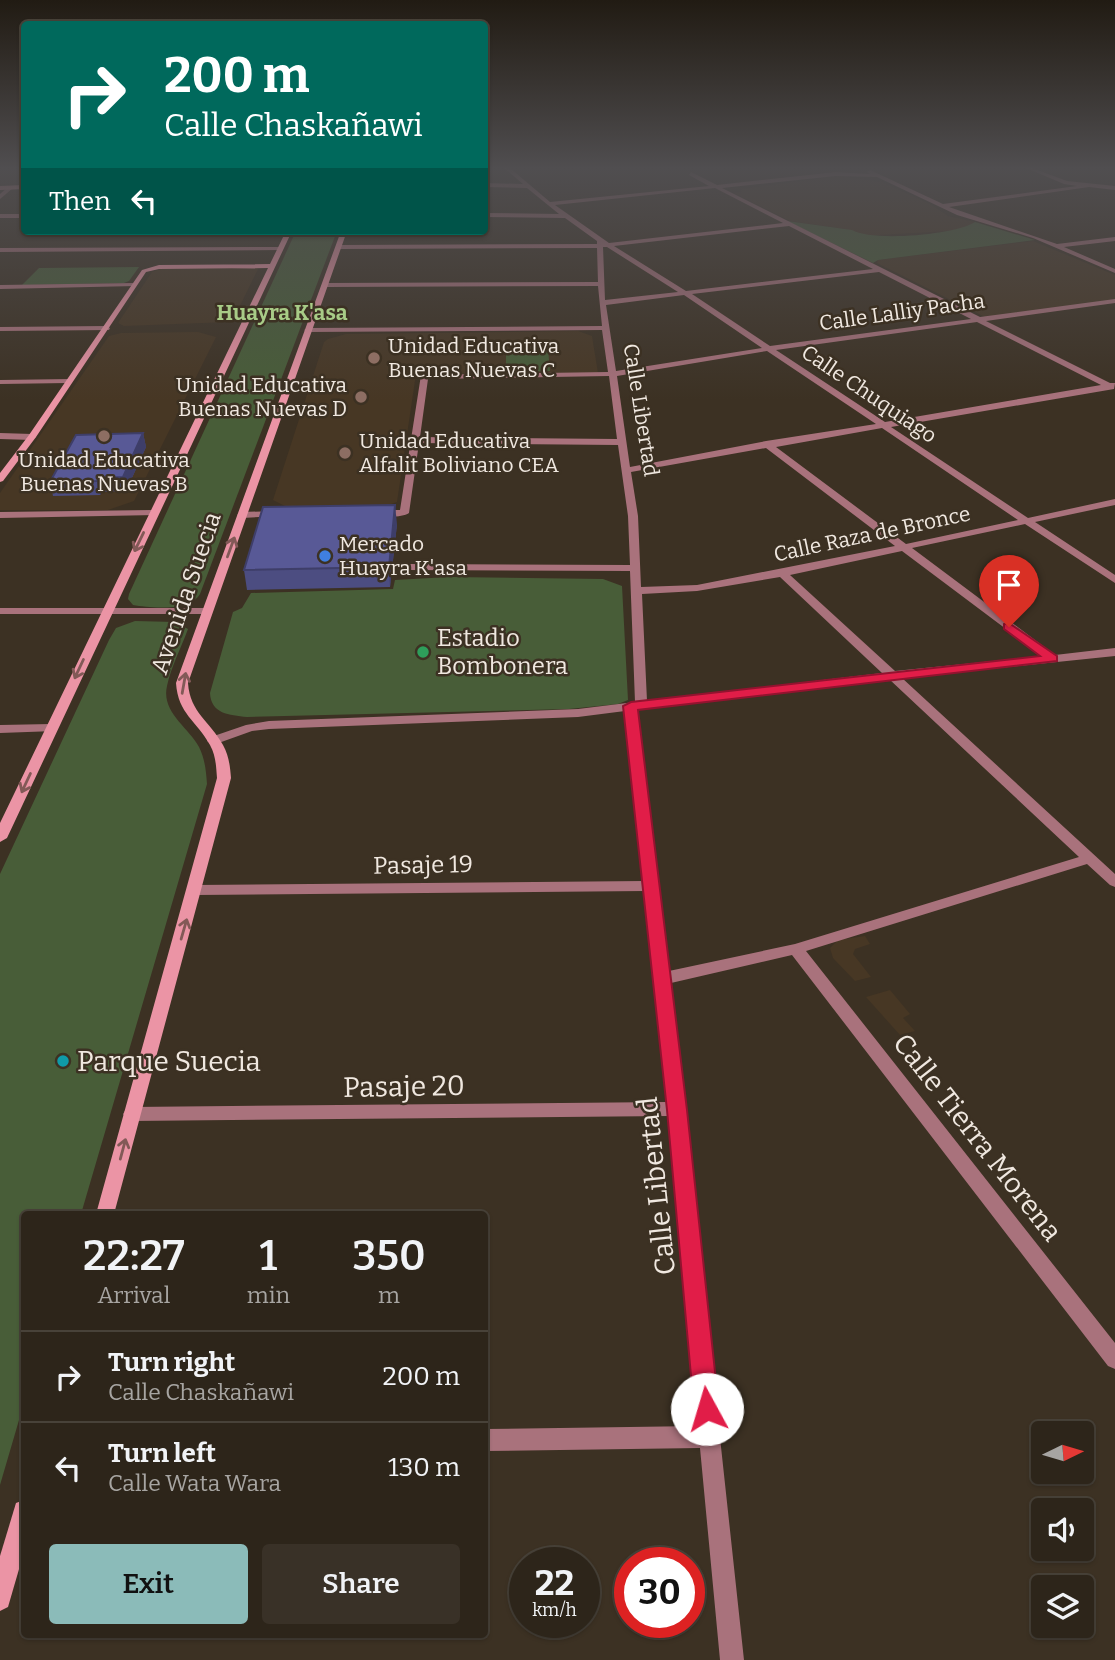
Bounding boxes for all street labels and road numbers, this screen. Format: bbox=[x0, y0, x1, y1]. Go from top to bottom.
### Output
street label: Calle Lalliy Pacha bbox=[818, 287, 987, 336]
street label: Calle Chuquiago bbox=[796, 339, 942, 449]
street label: Calle Libertad bbox=[618, 342, 664, 478]
street label: Calle Raza de Bronce bbox=[771, 500, 973, 568]
street label: Avenida Suecia bbox=[145, 508, 227, 678]
street label: Pasaje 19 bbox=[373, 850, 473, 880]
street label: Calle Tierra Morena bbox=[886, 1027, 1069, 1248]
street label: Pasaje 20 bbox=[343, 1069, 465, 1104]
street label: Calle Libertad bbox=[631, 1095, 682, 1277]

